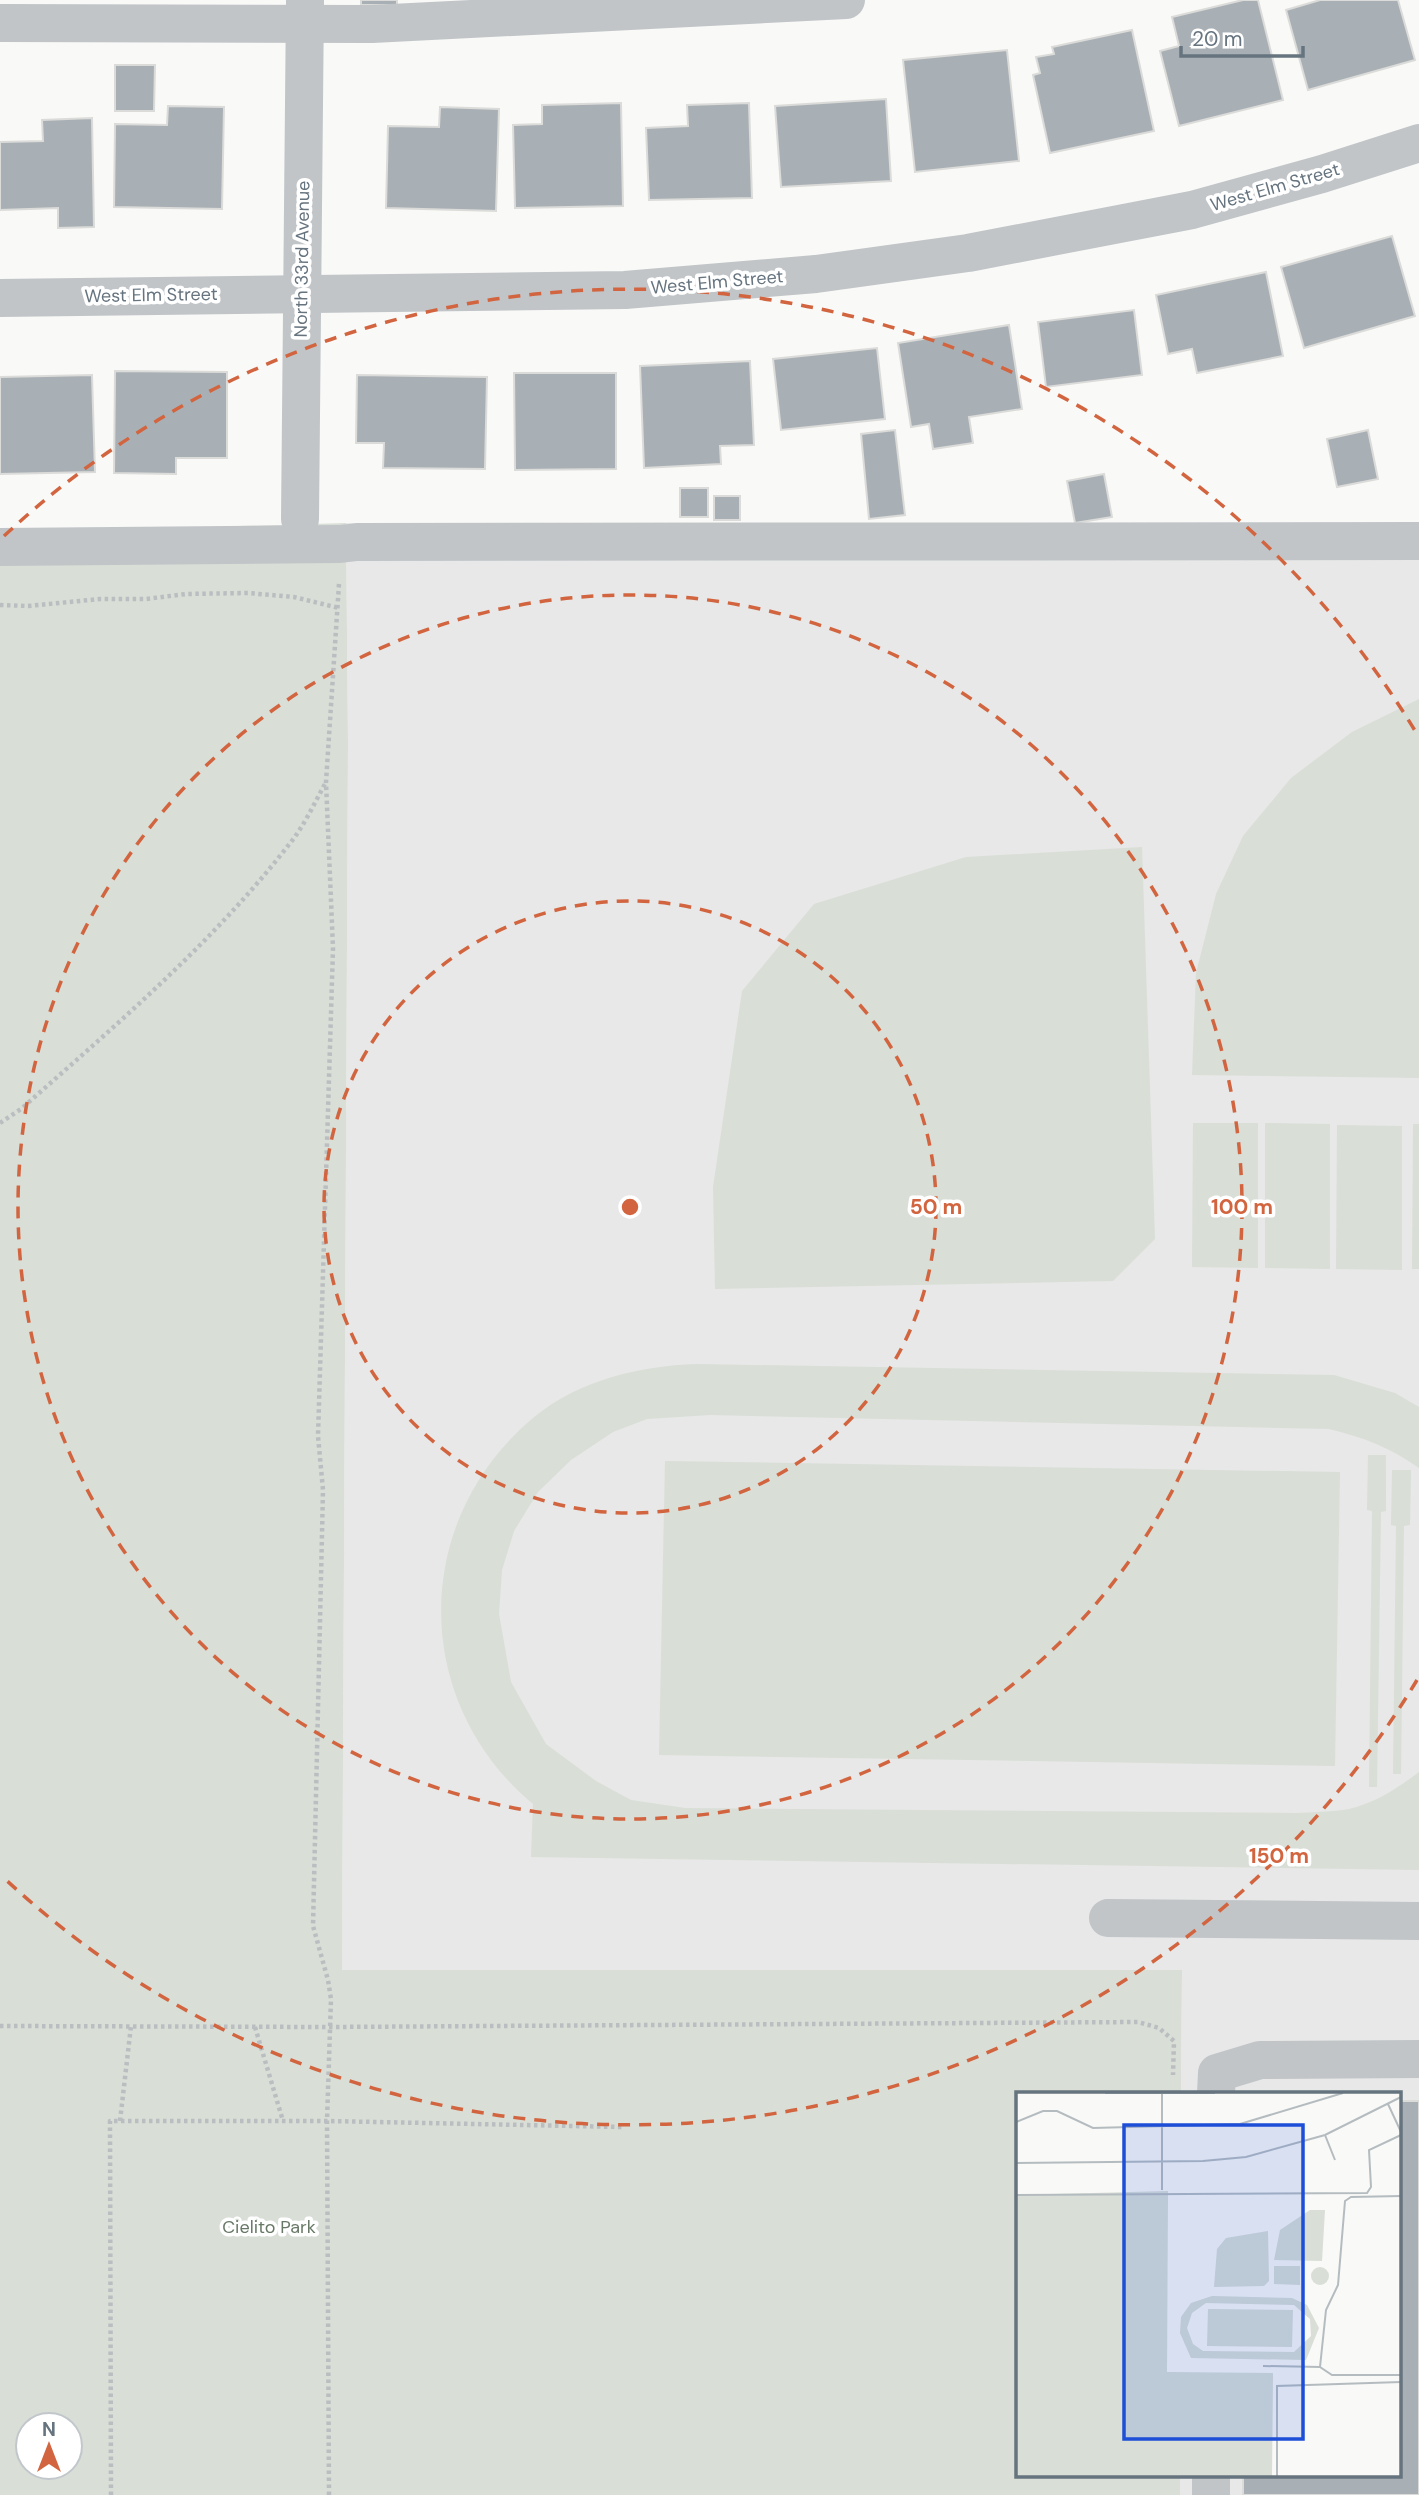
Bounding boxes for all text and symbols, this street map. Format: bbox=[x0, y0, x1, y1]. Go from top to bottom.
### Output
scale bar bbox=[1181, 14, 1304, 58]
text: 20 m bbox=[1192, 25, 1243, 53]
street label: West Elm Street bbox=[1208, 157, 1342, 217]
street label: North 33rd Avenue bbox=[289, 180, 315, 338]
street label: West Elm Street bbox=[650, 264, 784, 300]
street label: West Elm Street bbox=[84, 282, 218, 308]
text: 50 m bbox=[910, 1193, 962, 1221]
text: 100 m bbox=[1211, 1193, 1273, 1221]
centre of rings bbox=[618, 1195, 642, 1219]
text: 150 m bbox=[1249, 1842, 1309, 1870]
inset map bbox=[1016, 2092, 1402, 2478]
park label: Cielito Park bbox=[222, 2215, 316, 2239]
north arrow bbox=[14, 2411, 84, 2481]
text: N bbox=[42, 2417, 56, 2442]

